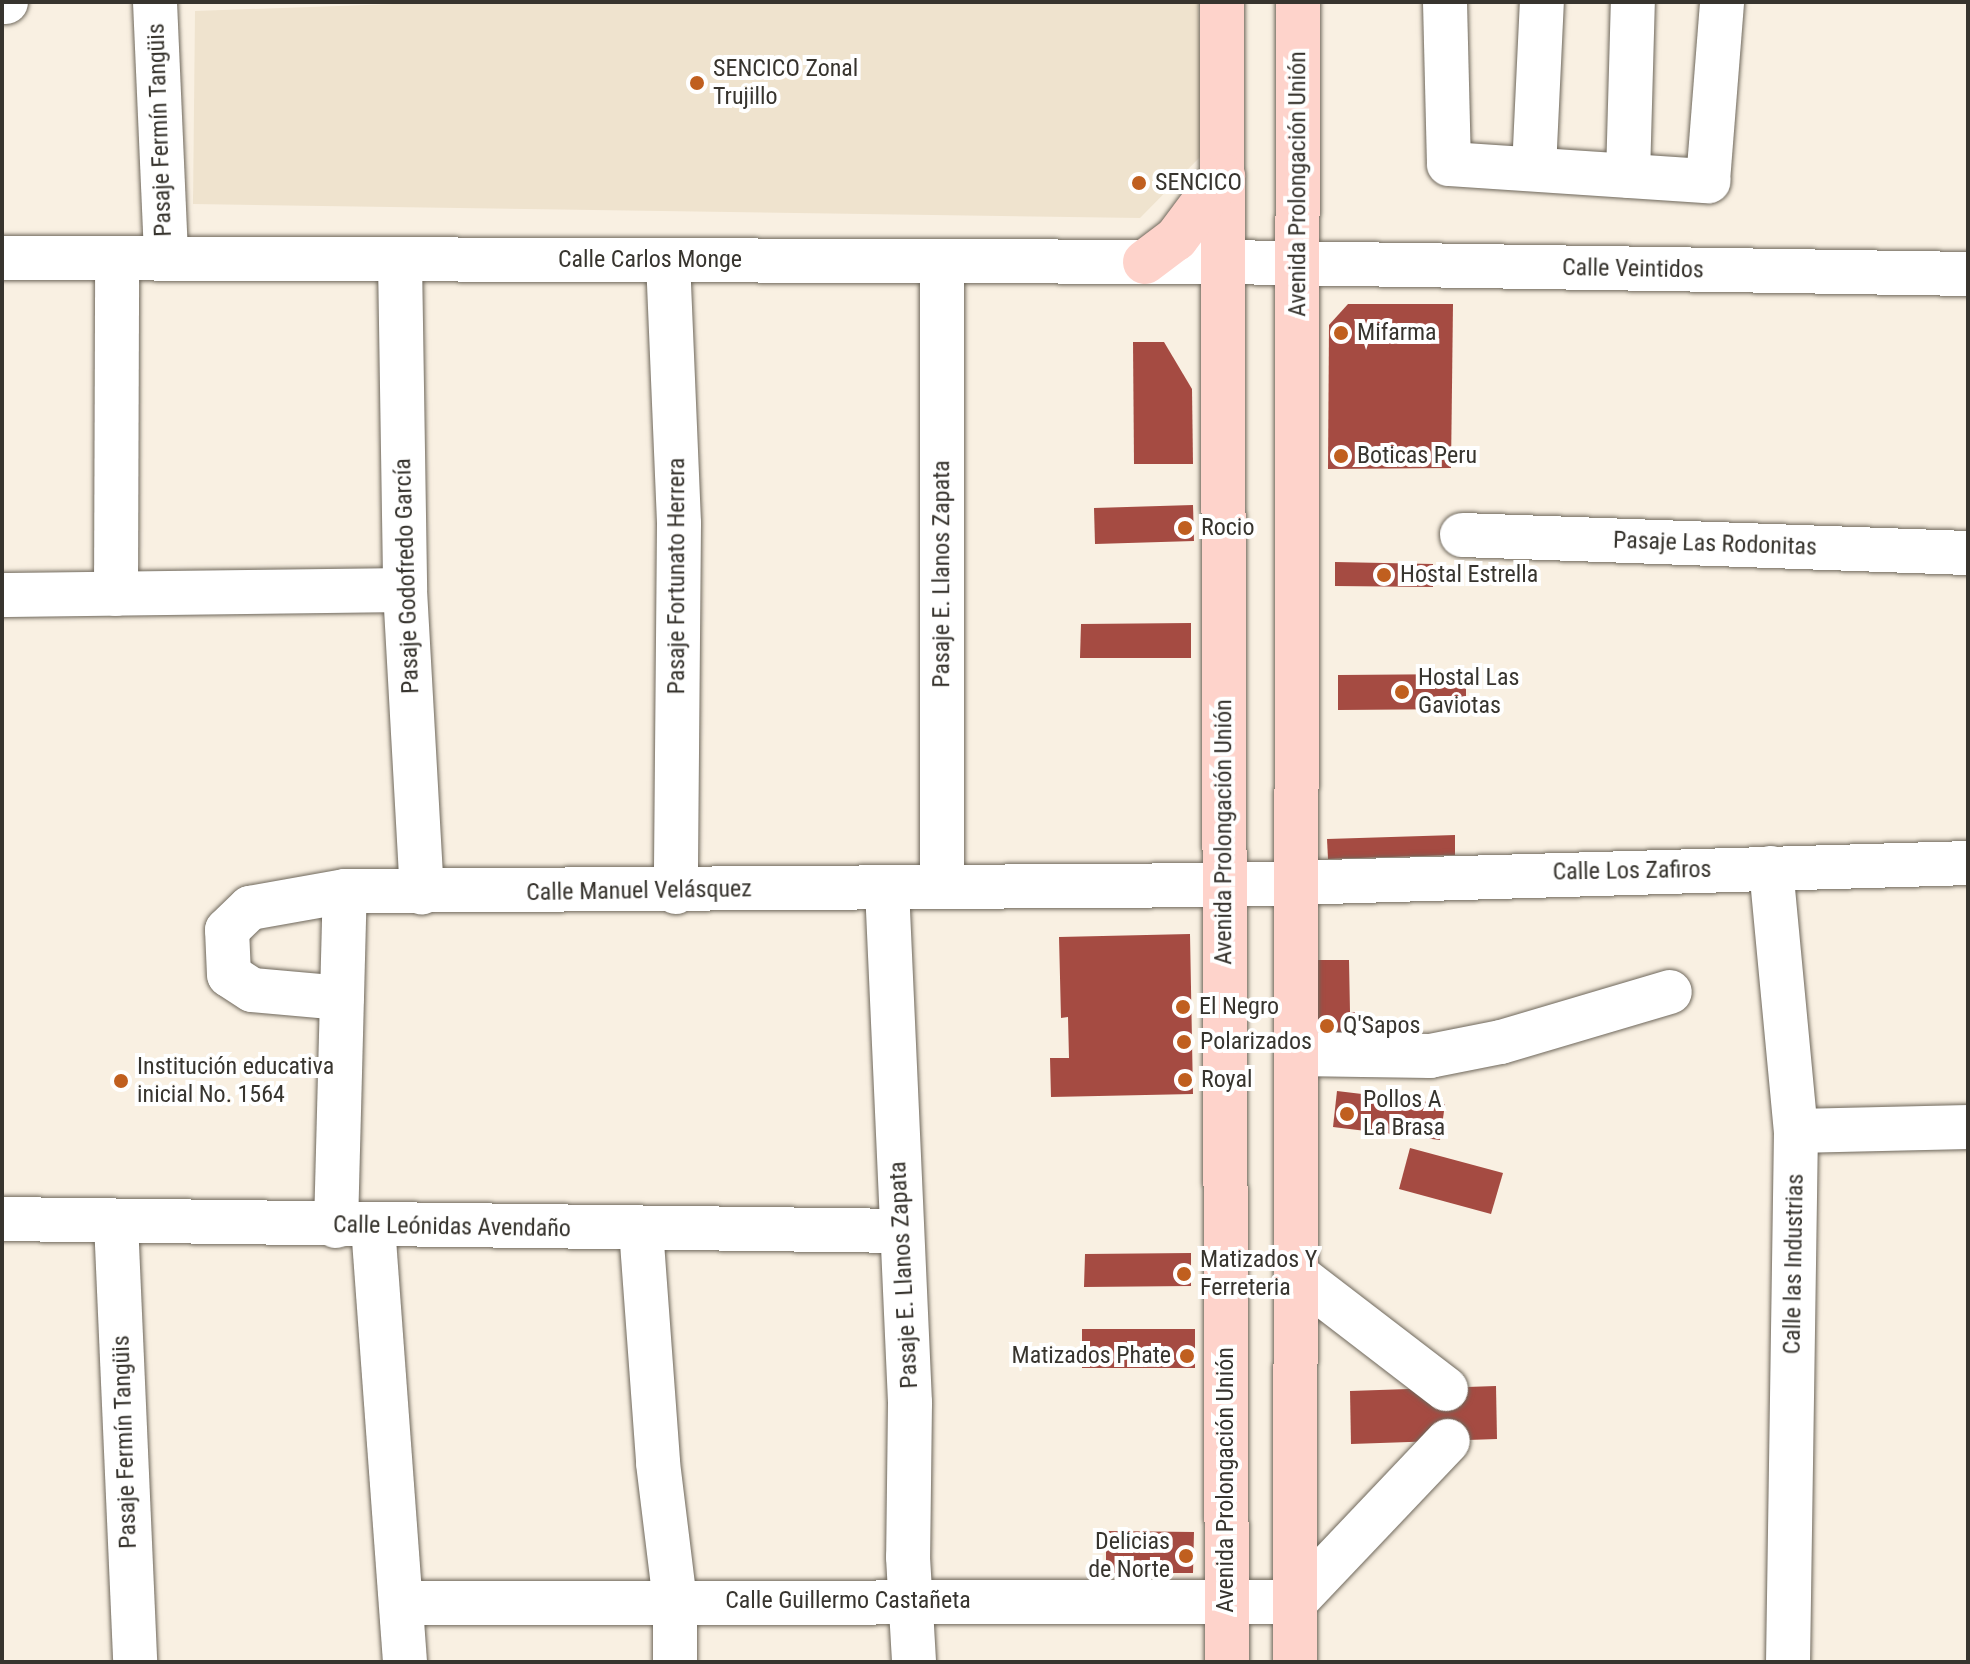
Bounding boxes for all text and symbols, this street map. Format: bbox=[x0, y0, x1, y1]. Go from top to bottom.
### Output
street label: Pasaje Fermín Tangüis bbox=[142, 22, 178, 238]
street label: Avenida Prolongación Unión bbox=[1284, 51, 1312, 317]
place label: SENCICO Zonal Trujillo bbox=[713, 55, 858, 111]
marker: SENCICO Zonal Trujillo bbox=[688, 74, 706, 92]
place label: SENCICO bbox=[1155, 169, 1242, 197]
marker: SENCICO bbox=[1130, 174, 1148, 192]
street label: Calle Carlos Monge bbox=[558, 246, 742, 274]
street label: Calle Veintidos bbox=[1562, 253, 1704, 285]
place label: Mifarma bbox=[1357, 319, 1437, 347]
marker: Mifarma bbox=[1332, 324, 1350, 342]
place label: Boticas Peru bbox=[1357, 442, 1477, 470]
marker: Boticas Peru bbox=[1332, 447, 1350, 465]
street label: Pasaje Godofredo García bbox=[388, 458, 426, 694]
street label: Pasaje Fortunato Herrera bbox=[663, 458, 691, 694]
street label: Pasaje E. Llanos Zapata bbox=[928, 460, 956, 688]
place label: Rocio bbox=[1201, 514, 1254, 542]
marker: Rocio bbox=[1176, 519, 1194, 537]
street label: Pasaje Las Rodonitas bbox=[1613, 526, 1817, 562]
place label: Hostal Estrella bbox=[1400, 561, 1538, 589]
marker: Hostal Estrella bbox=[1375, 566, 1393, 584]
place label: Hostal Las Gaviotas bbox=[1418, 664, 1519, 720]
marker: Hostal Las Gaviotas bbox=[1393, 683, 1411, 701]
street label: Avenida Prolongación Unión bbox=[1210, 699, 1238, 965]
street label: Calle Los Zafiros bbox=[1552, 855, 1712, 887]
street label: Calle Manuel Velásquez bbox=[526, 875, 752, 907]
place label: El Negro bbox=[1199, 993, 1279, 1021]
marker: El Negro bbox=[1174, 998, 1192, 1016]
place label: Q'Sapos bbox=[1343, 1012, 1420, 1040]
marker: Q'Sapos bbox=[1318, 1017, 1336, 1035]
place label: Polarizados bbox=[1200, 1028, 1312, 1056]
marker: Polarizados bbox=[1175, 1033, 1193, 1051]
place label: Institución educativa inicial No. 1564 bbox=[137, 1053, 334, 1109]
place label: Royal bbox=[1201, 1066, 1252, 1094]
marker: Royal bbox=[1176, 1071, 1194, 1089]
marker: Institución educativa inicial No. 1564 bbox=[112, 1072, 130, 1090]
place label: Pollos A La Brasa bbox=[1363, 1086, 1445, 1142]
marker: Pollos A La Brasa bbox=[1338, 1105, 1356, 1123]
street label: Pasaje E. Llanos Zapata bbox=[884, 1161, 924, 1389]
street label: Calle las Industrias bbox=[1778, 1173, 1810, 1355]
street label: Calle Leónidas Avendaño bbox=[333, 1211, 571, 1243]
place label: Matizados Y Ferreteria bbox=[1200, 1246, 1317, 1302]
marker: Matizados Y Ferreteria bbox=[1175, 1265, 1193, 1283]
street label: Pasaje Fermín Tangüis bbox=[107, 1334, 143, 1550]
place label: Matizados Phate bbox=[1012, 1342, 1171, 1370]
marker: Matizados Phate bbox=[1178, 1347, 1196, 1365]
street label: Avenida Prolongación Unión bbox=[1212, 1347, 1240, 1613]
place label: Delicias de Norte bbox=[1088, 1528, 1170, 1584]
marker: Delicias de Norte bbox=[1177, 1547, 1195, 1565]
street label: Calle Guillermo Castañeta bbox=[725, 1587, 971, 1615]

